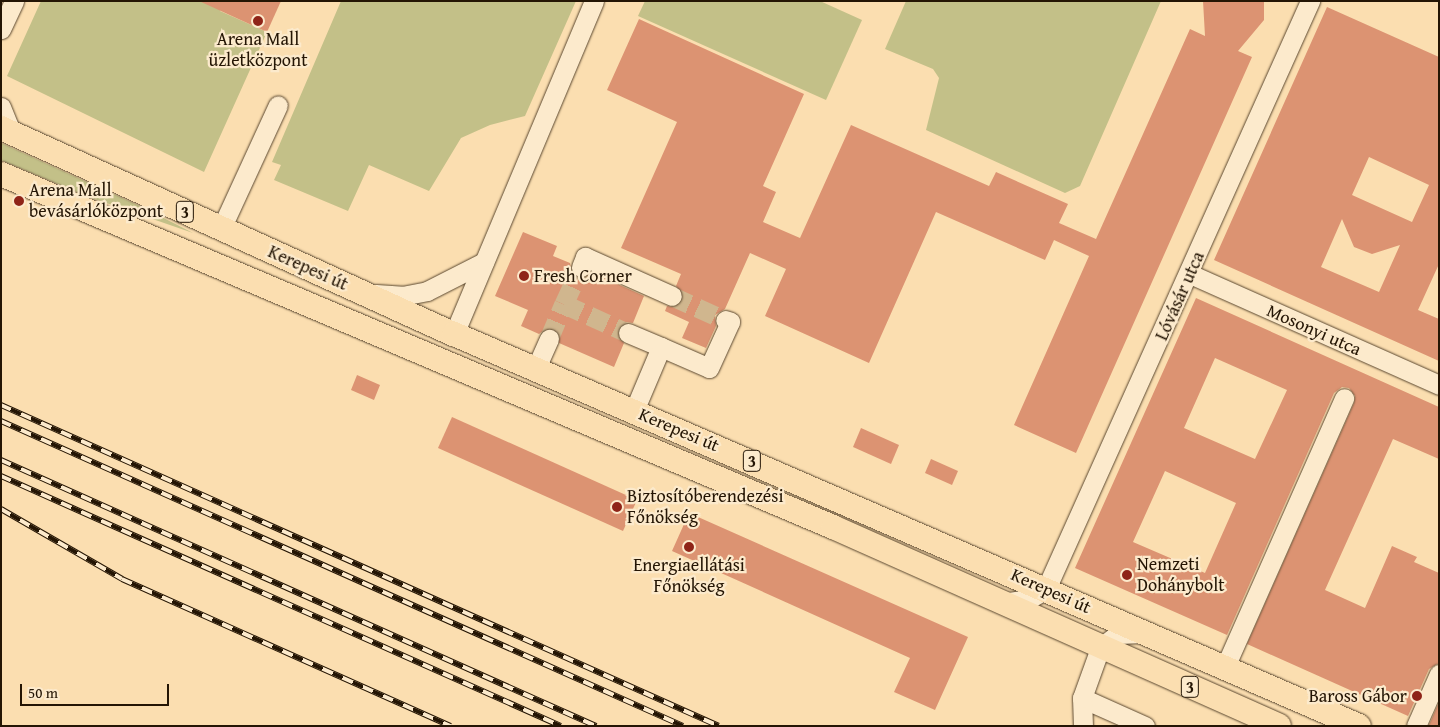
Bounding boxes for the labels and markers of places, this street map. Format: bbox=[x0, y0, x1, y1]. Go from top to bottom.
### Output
marker: Arena Mall üzletközpont bbox=[252, 15, 264, 27]
place label: Arena Mall üzletközpont bbox=[208, 29, 308, 72]
place label: Arena Mall bevásárlóközpont bbox=[29, 180, 163, 222]
marker: Arena Mall bevásárlóközpont bbox=[13, 195, 25, 207]
place label: Fresh Corner bbox=[534, 265, 632, 287]
marker: Fresh Corner bbox=[518, 270, 530, 282]
place label: Biztosítóberendezési Főnökség bbox=[627, 486, 783, 528]
marker: Biztosítóberendezési Főnökség bbox=[611, 501, 623, 513]
marker: Energiaellátási Főnökség bbox=[683, 541, 695, 553]
place label: Nemzeti Dohánybolt bbox=[1137, 554, 1225, 596]
place label: Energiaellátási Főnökség bbox=[633, 555, 745, 598]
marker: Nemzeti Dohánybolt bbox=[1121, 569, 1133, 581]
place label: Baross Gábor bbox=[1309, 685, 1407, 707]
marker: Baross Gábor bbox=[1411, 690, 1423, 702]

